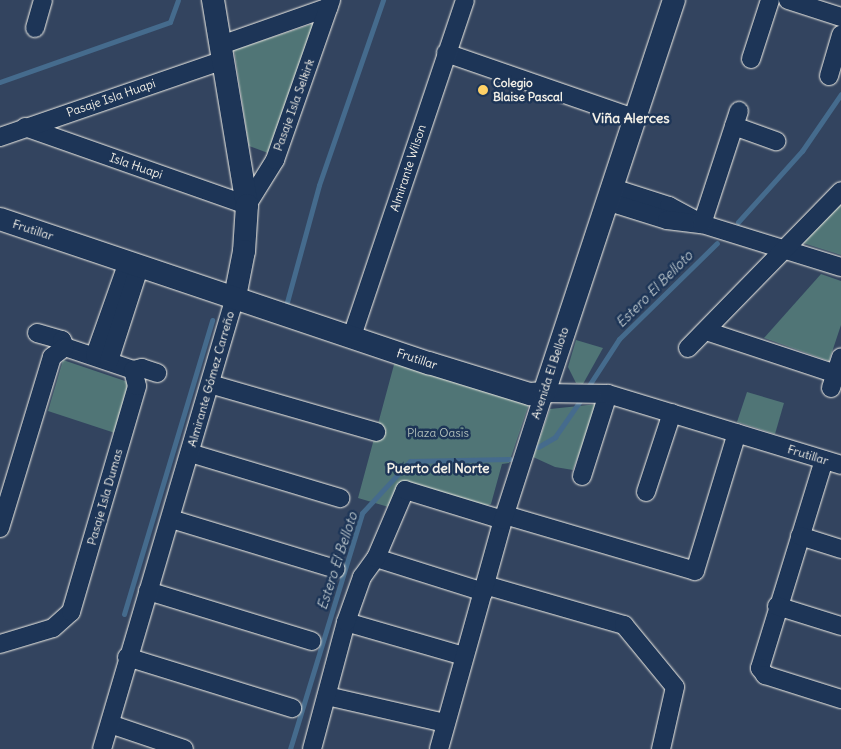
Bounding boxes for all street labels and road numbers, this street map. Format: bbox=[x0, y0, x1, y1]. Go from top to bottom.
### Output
street label: Pasaje Isla Selkirk bbox=[271, 57, 317, 153]
street label: Pasaje Isla Huapi bbox=[65, 76, 157, 120]
street label: Almirante Wilson bbox=[387, 123, 429, 213]
street label: Isla Huapi bbox=[108, 150, 164, 182]
street label: Frutillar bbox=[11, 217, 55, 243]
street label: Almirante Gómez Carreño bbox=[185, 309, 237, 449]
street label: Avenida El Belloto bbox=[528, 325, 572, 421]
street label: Frutillar bbox=[395, 346, 439, 372]
street label: Frutillar bbox=[786, 442, 830, 468]
street label: Pasaje Isla Dumas bbox=[84, 447, 126, 547]

